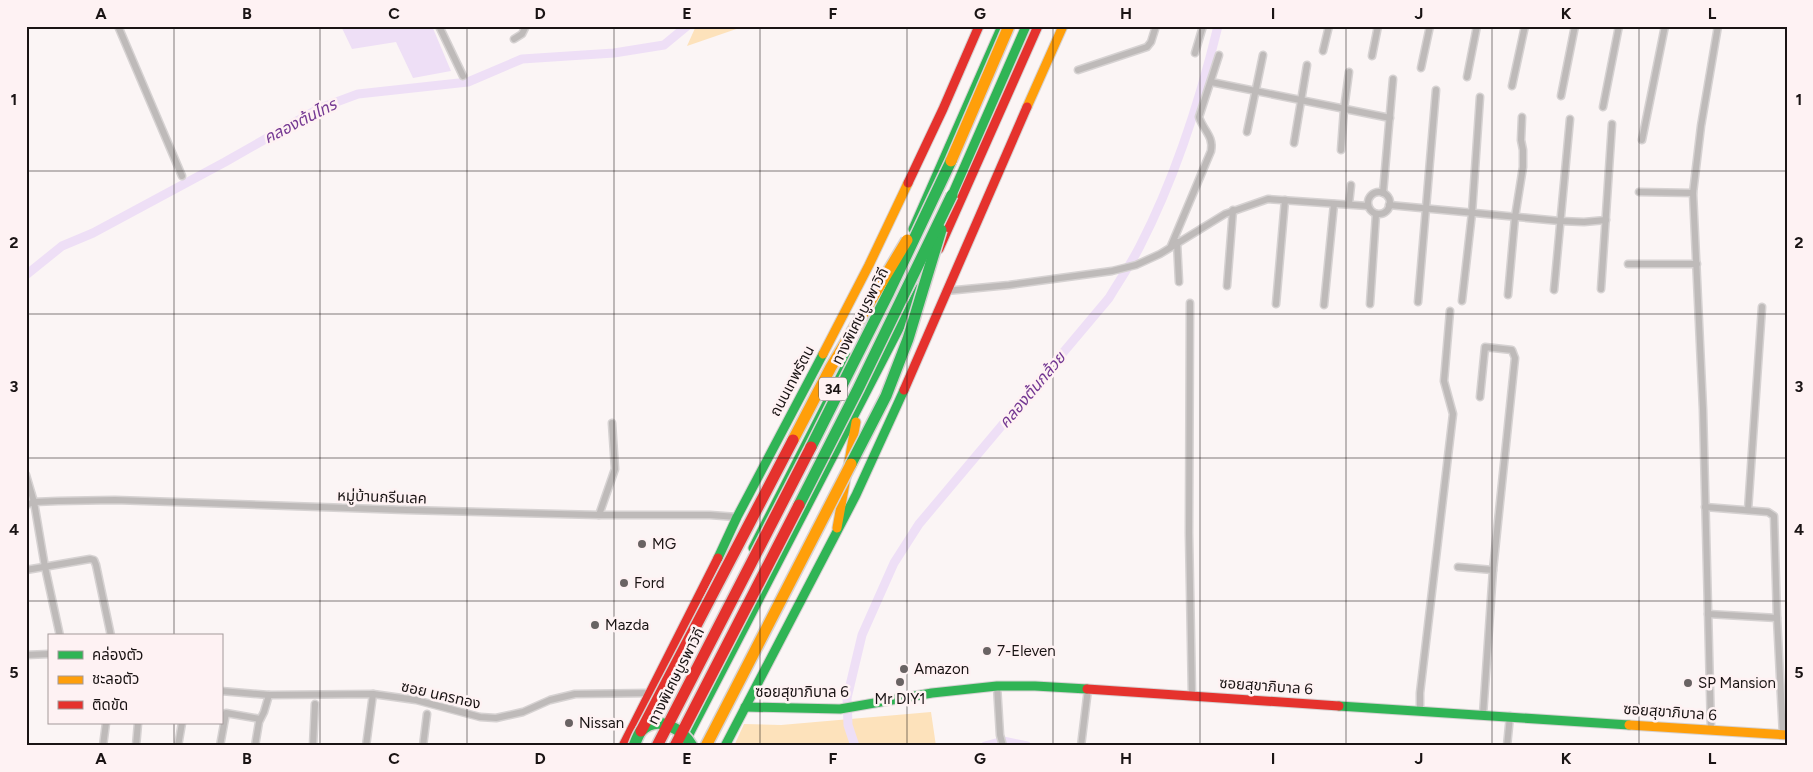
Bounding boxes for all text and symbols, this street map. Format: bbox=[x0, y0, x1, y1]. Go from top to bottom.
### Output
text: A bbox=[95, 4, 107, 23]
text: B bbox=[242, 4, 252, 23]
text: C bbox=[388, 4, 400, 23]
text: D bbox=[534, 4, 546, 23]
text: E bbox=[682, 4, 692, 23]
text: F bbox=[829, 4, 838, 23]
text: G bbox=[974, 4, 986, 23]
text: H bbox=[1120, 4, 1132, 23]
text: I bbox=[1271, 4, 1275, 23]
text: J bbox=[1415, 4, 1423, 23]
text: K bbox=[1561, 4, 1572, 23]
text: L bbox=[1708, 4, 1717, 23]
text: 1 bbox=[11, 90, 17, 109]
text: 1 bbox=[1796, 90, 1802, 109]
water label: คลองต้นไทร bbox=[260, 94, 341, 147]
text: 2 bbox=[9, 233, 19, 252]
text: 2 bbox=[1794, 233, 1804, 252]
street label: ทางพิเศษบูรพาวิถี bbox=[828, 265, 892, 367]
street label: ถนนเทพรัตน bbox=[766, 343, 818, 419]
water label: คลองต้นกล้วย bbox=[995, 347, 1070, 432]
text: 3 bbox=[10, 377, 19, 396]
text: 3 bbox=[1795, 377, 1804, 396]
road number: 34 bbox=[819, 378, 847, 400]
street label: หมู่บ้านกรีนเลค bbox=[337, 486, 427, 508]
text: 4 bbox=[9, 520, 19, 539]
text: 4 bbox=[1794, 520, 1804, 539]
place label: MG bbox=[652, 535, 676, 553]
marker: MG bbox=[636, 538, 648, 550]
place label: Ford bbox=[634, 574, 665, 592]
marker: Ford bbox=[618, 577, 630, 589]
place label: Mazda bbox=[605, 616, 649, 634]
marker: Mazda bbox=[589, 619, 601, 631]
street label: ทางพิเศษบูรพาวิถี bbox=[644, 625, 708, 727]
legend bbox=[48, 634, 222, 724]
place label: 7-Eleven bbox=[997, 642, 1056, 660]
marker: 7-Eleven bbox=[981, 645, 993, 657]
text: คล่องตัว bbox=[92, 646, 143, 664]
place label: Amazon bbox=[914, 660, 969, 678]
text: 5 bbox=[9, 663, 19, 682]
marker: Amazon bbox=[898, 663, 910, 675]
text: 5 bbox=[1794, 663, 1804, 682]
text: ชะลอตัว bbox=[92, 670, 139, 688]
street label: ซอยสุขาภิบาล 6 bbox=[1219, 674, 1314, 698]
place label: SP Mansion bbox=[1698, 674, 1776, 692]
marker: Mr DIY1 bbox=[894, 676, 906, 688]
street label: ซอย นครทอง bbox=[399, 677, 483, 713]
marker: SP Mansion bbox=[1682, 677, 1694, 689]
street label: ซอยสุขาภิบาล 6 bbox=[755, 683, 849, 701]
place label: Mr DIY1 bbox=[874, 690, 926, 708]
text: ติดขัด bbox=[92, 696, 128, 714]
street label: ซอยสุขาภิบาล 6 bbox=[1623, 700, 1718, 724]
place label: Nissan bbox=[579, 714, 624, 732]
marker: Nissan bbox=[563, 717, 575, 729]
text: A bbox=[95, 749, 107, 768]
text: B bbox=[242, 749, 252, 768]
text: C bbox=[388, 749, 400, 768]
text: D bbox=[534, 749, 546, 768]
text: E bbox=[682, 749, 692, 768]
text: F bbox=[829, 749, 838, 768]
text: G bbox=[974, 749, 986, 768]
text: H bbox=[1120, 749, 1132, 768]
text: I bbox=[1271, 749, 1275, 768]
text: J bbox=[1415, 749, 1423, 768]
text: K bbox=[1561, 749, 1572, 768]
text: L bbox=[1708, 749, 1717, 768]

